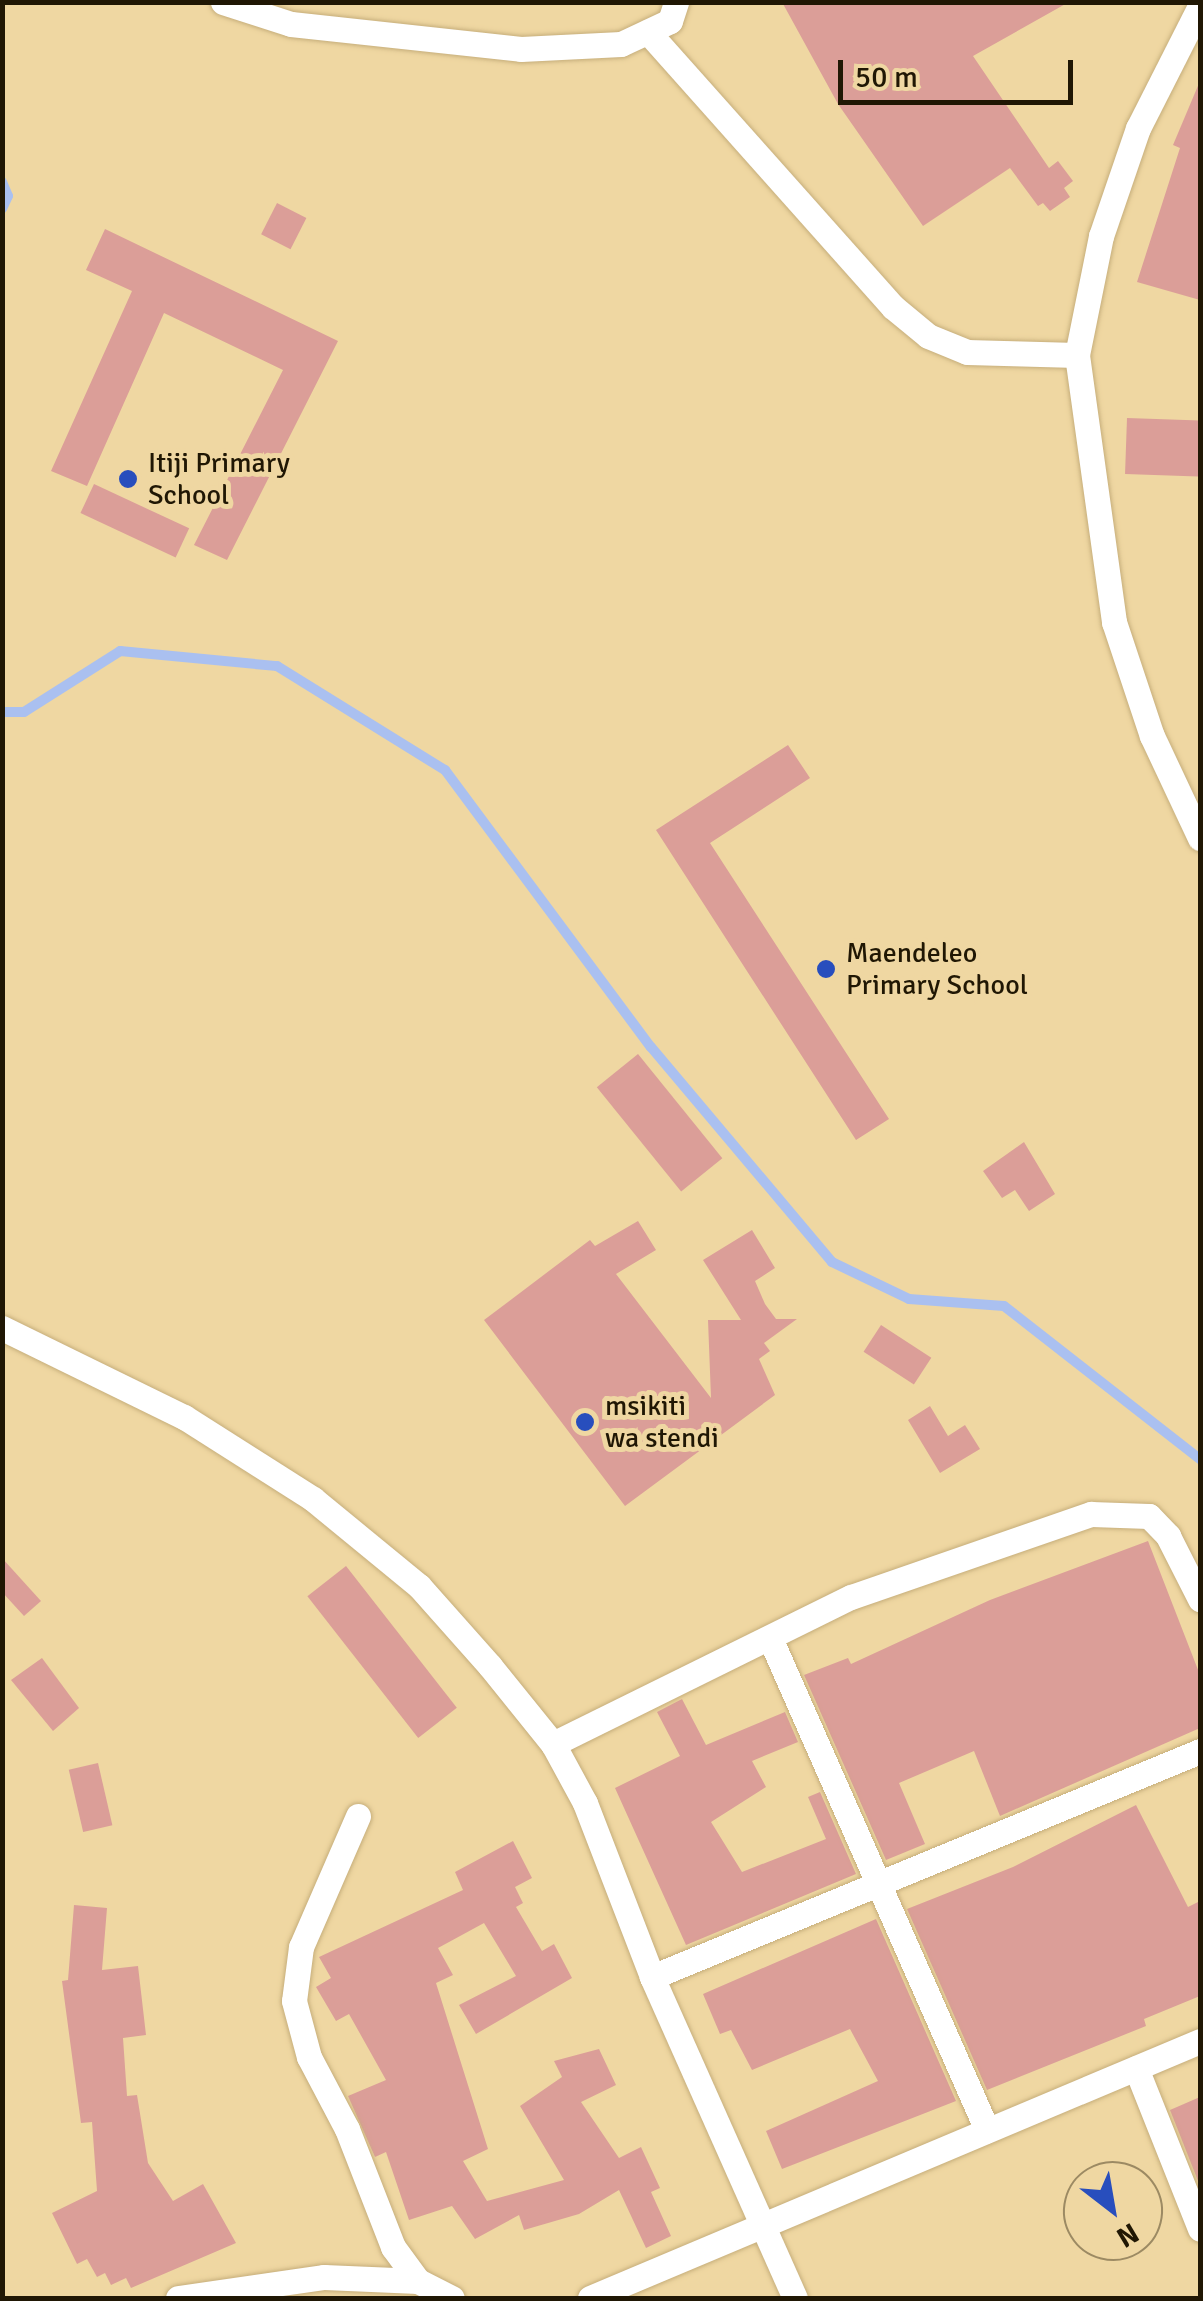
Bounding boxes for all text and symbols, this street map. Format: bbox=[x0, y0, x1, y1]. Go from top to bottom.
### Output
scale bar bbox=[843, 40, 1078, 102]
text: 50 m bbox=[855, 59, 918, 96]
place label: Itiji Primary School bbox=[148, 446, 290, 512]
marker: Itiji Primary School bbox=[117, 468, 139, 490]
place label: Maendeleo Primary School bbox=[846, 936, 1028, 1002]
marker: Maendeleo Primary School bbox=[815, 958, 837, 980]
place label: msikiti wa stendi bbox=[605, 1389, 719, 1455]
marker: msikiti wa stendi bbox=[574, 1411, 596, 1433]
north arrow bbox=[1063, 2161, 1163, 2261]
text: N bbox=[1110, 2215, 1145, 2255]

